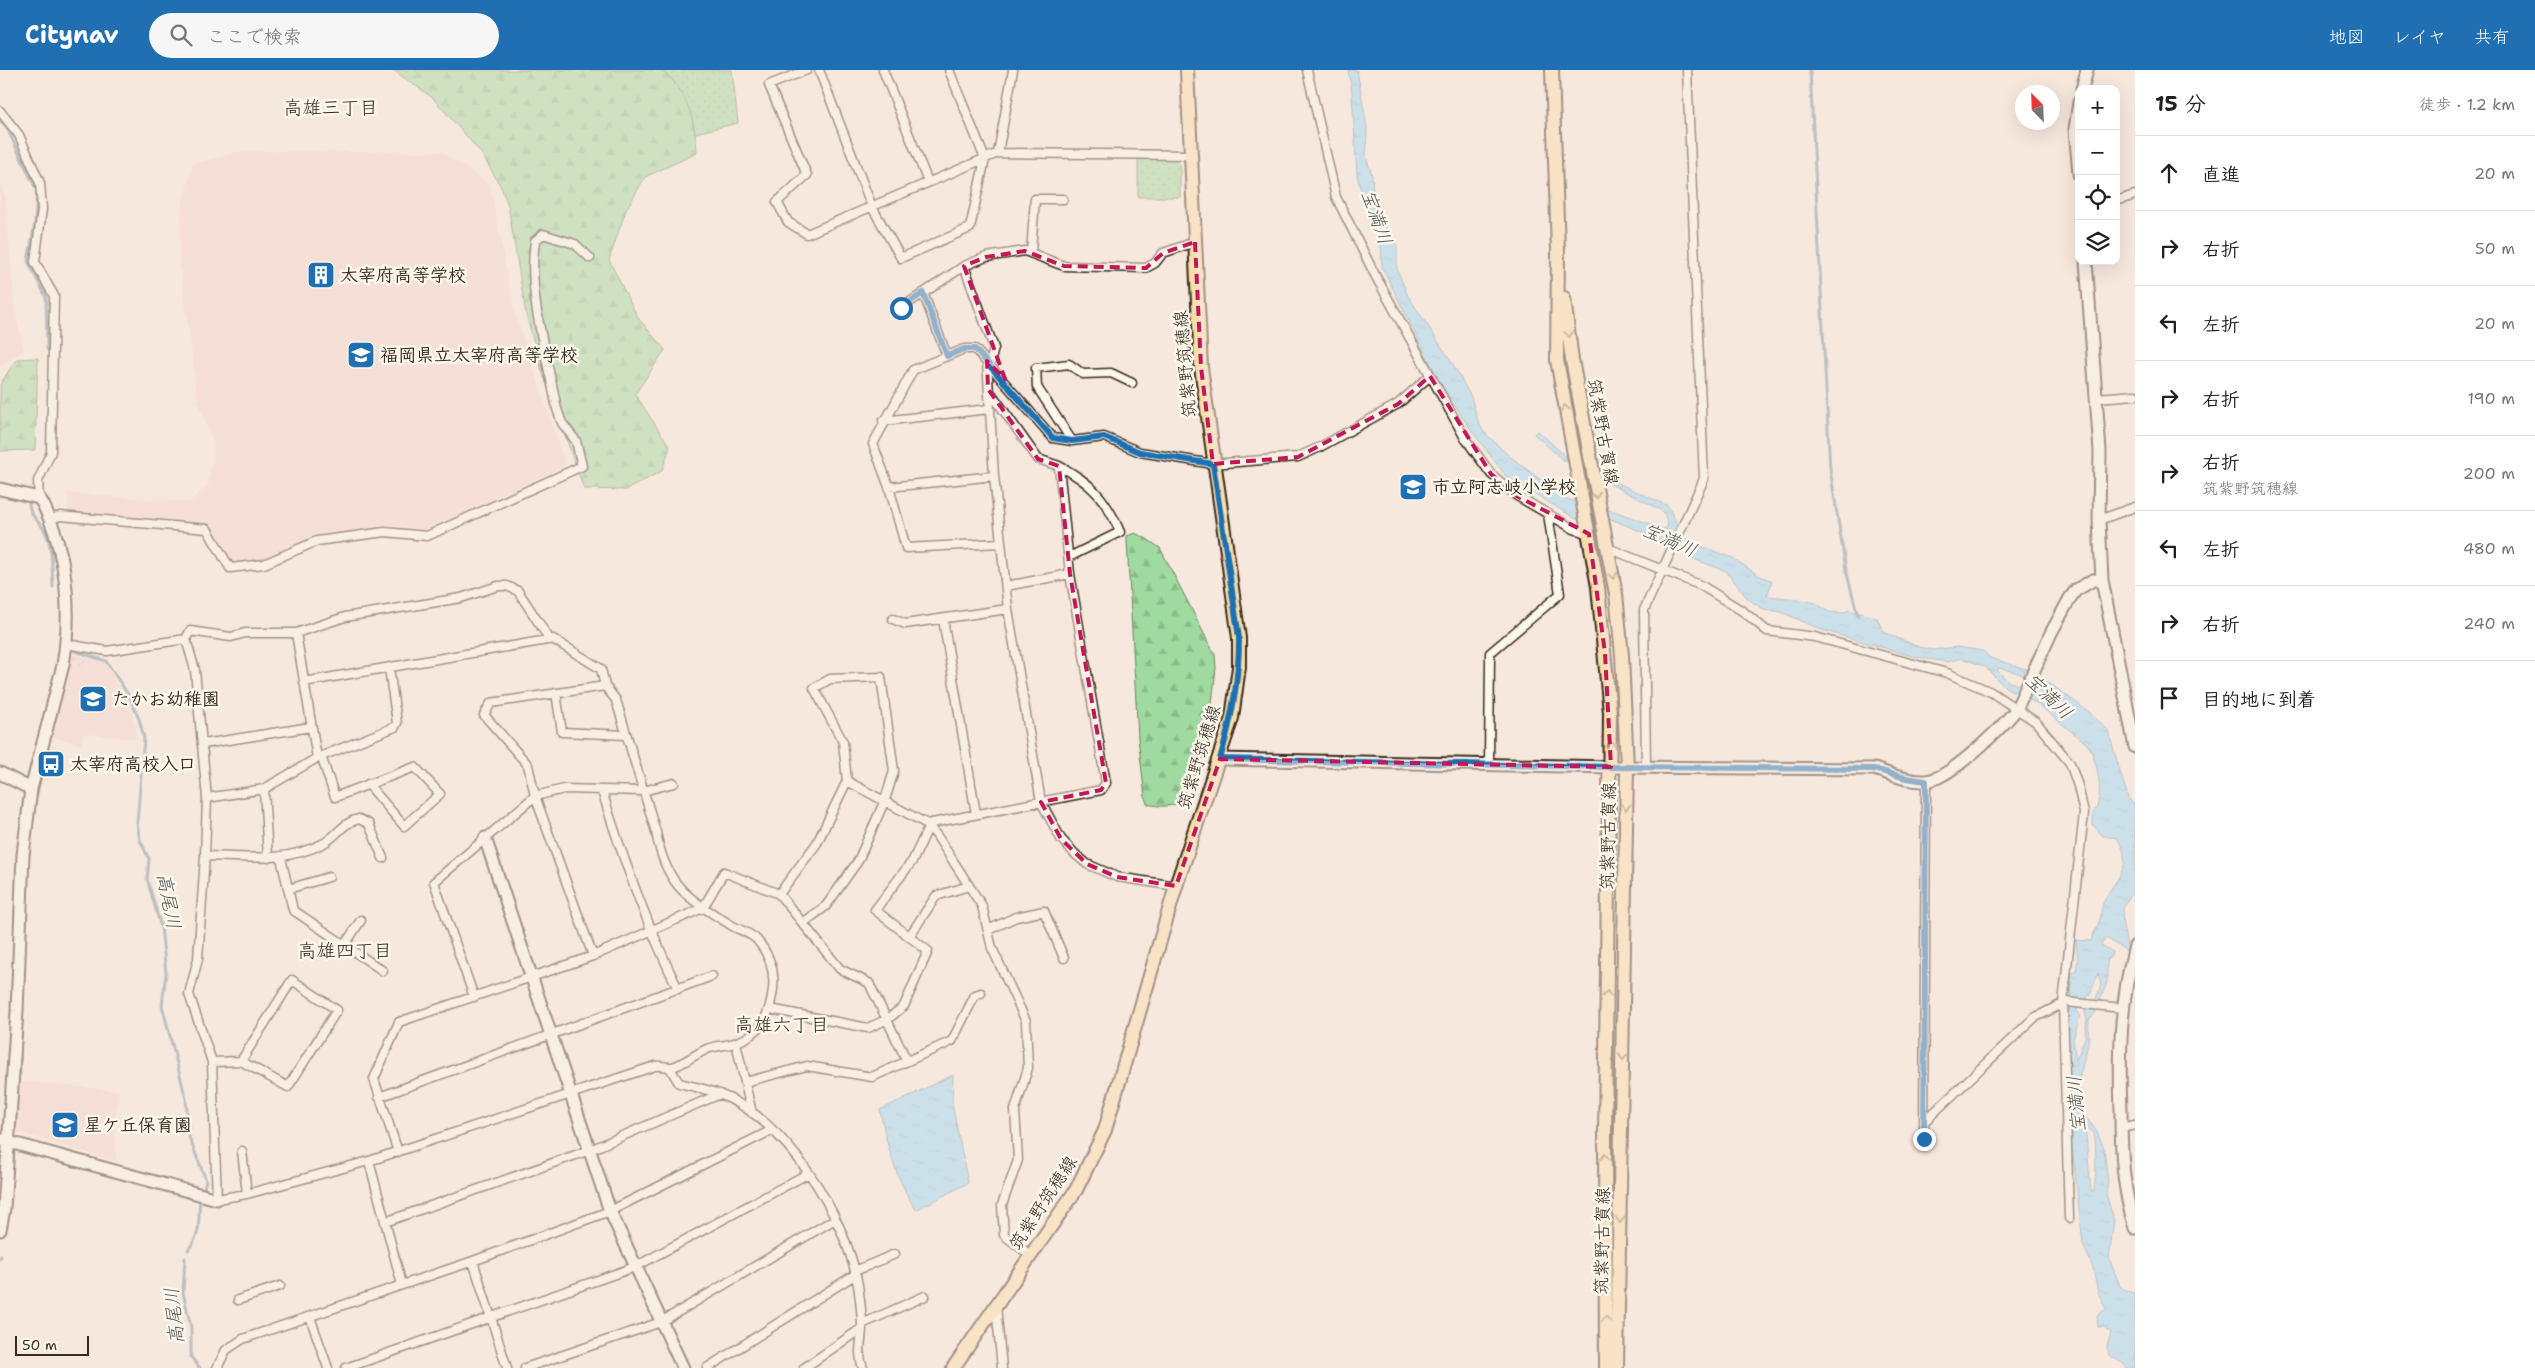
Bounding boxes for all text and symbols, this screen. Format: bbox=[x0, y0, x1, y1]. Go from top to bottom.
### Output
search box bbox=[149, 13, 499, 58]
text: Citynav bbox=[25, 19, 119, 51]
icon: search bbox=[167, 21, 195, 49]
text: ここで検索 bbox=[207, 24, 302, 49]
text: 地図 bbox=[2329, 25, 2365, 49]
text: レイヤ bbox=[2393, 25, 2446, 49]
text: 共有 bbox=[2474, 25, 2510, 49]
north arrow bbox=[2015, 85, 2060, 130]
map controls bbox=[2075, 85, 2120, 265]
button: + bbox=[2075, 85, 2120, 130]
text: 15 分 bbox=[2155, 90, 2206, 118]
text: 徒歩 · 1.2 km bbox=[2419, 94, 2515, 115]
district label: 高雄三丁目 bbox=[283, 95, 379, 120]
button: − bbox=[2075, 130, 2120, 175]
icon: ahead bbox=[2155, 159, 2183, 187]
text: 直進 bbox=[2202, 162, 2240, 187]
text: 20 m bbox=[2474, 163, 2515, 184]
button: locate bbox=[2075, 175, 2120, 220]
water label: 宝満川 bbox=[1356, 186, 1398, 248]
button: layers bbox=[2075, 220, 2120, 265]
icon: right bbox=[2155, 234, 2183, 262]
text: 右折 bbox=[2202, 237, 2240, 262]
text: 50 m bbox=[2475, 238, 2515, 259]
building icon: 太宰府高等学校 bbox=[306, 260, 336, 290]
place label: 太宰府高等学校 bbox=[340, 263, 466, 287]
route start bbox=[890, 297, 913, 320]
street label: 筑紫野筑穂線 bbox=[1168, 309, 1202, 419]
icon: left bbox=[2155, 309, 2183, 337]
text: 左折 bbox=[2202, 312, 2240, 337]
text: 20 m bbox=[2474, 313, 2515, 334]
one-way arrow bbox=[1563, 330, 1574, 338]
school or university icon: 福岡県立太宰府高等学校 bbox=[346, 340, 376, 370]
place label: 福岡県立太宰府高等学校 bbox=[380, 343, 578, 367]
street label: 筑紫野古賀線 bbox=[1582, 377, 1624, 487]
icon: right bbox=[2155, 384, 2183, 412]
text: 右折 bbox=[2202, 387, 2240, 412]
text: 190 m bbox=[2468, 388, 2515, 409]
one-way arrow bbox=[1560, 404, 1570, 412]
text: 右折 bbox=[2202, 450, 2240, 475]
icon: right bbox=[2155, 459, 2183, 487]
text: 200 m bbox=[2463, 463, 2515, 484]
school or university icon: 市立阿志岐小学校 bbox=[1398, 472, 1428, 502]
place label: 市立阿志岐小学校 bbox=[1432, 475, 1576, 499]
text: 筑紫野筑穂線 bbox=[2202, 478, 2298, 499]
one-way arrow bbox=[1591, 490, 1601, 499]
water label: 宝満川 bbox=[1639, 517, 1701, 563]
icon: left bbox=[2155, 534, 2183, 562]
text: 左折 bbox=[2202, 537, 2240, 562]
text: 480 m bbox=[2463, 538, 2515, 559]
one-way arrow bbox=[1607, 571, 1617, 580]
icon: right bbox=[2155, 609, 2183, 637]
text: 右折 bbox=[2202, 612, 2240, 637]
text: 240 m bbox=[2463, 613, 2515, 634]
water label: 宝満川 bbox=[2020, 667, 2078, 725]
school or university icon: たかお幼稚園 bbox=[78, 684, 108, 714]
icon: arrive bbox=[2155, 684, 2183, 712]
place label: たかお幼稚園 bbox=[112, 687, 220, 711]
text: 目的地に到着 bbox=[2202, 687, 2316, 712]
street label: 筑紫野筑穂線 bbox=[1172, 702, 1226, 812]
one-way arrow bbox=[1606, 740, 1616, 748]
bus stop icon: 太宰府高校入口 bbox=[36, 749, 66, 779]
place label: 太宰府高校入口 bbox=[70, 752, 196, 776]
street label: 筑紫野古賀線 bbox=[1595, 782, 1621, 890]
one-way arrow bbox=[1621, 804, 1631, 812]
water label: 高尾川 bbox=[151, 871, 187, 931]
district label: 高雄四丁目 bbox=[297, 938, 393, 963]
one-way arrow bbox=[1602, 990, 1612, 998]
district label: 高雄六丁目 bbox=[734, 1012, 830, 1037]
one-way arrow bbox=[1618, 1054, 1628, 1062]
water label: 宝満川 bbox=[2061, 1075, 2091, 1133]
school or university icon: 星ケ丘保育園 bbox=[50, 1110, 80, 1140]
place label: 星ケ丘保育園 bbox=[84, 1113, 192, 1137]
route end bbox=[1913, 1128, 1936, 1151]
street label: 筑紫野筑穂線 bbox=[1004, 1151, 1082, 1255]
one-way arrow bbox=[1600, 1153, 1610, 1160]
street label: 筑紫野古賀線 bbox=[1589, 1187, 1615, 1295]
one-way arrow bbox=[1615, 1216, 1625, 1224]
water label: 高尾川 bbox=[159, 1286, 189, 1346]
one-way arrow bbox=[1600, 1315, 1611, 1323]
scale bar bbox=[15, 1333, 89, 1356]
text: 50 m bbox=[22, 1336, 57, 1354]

